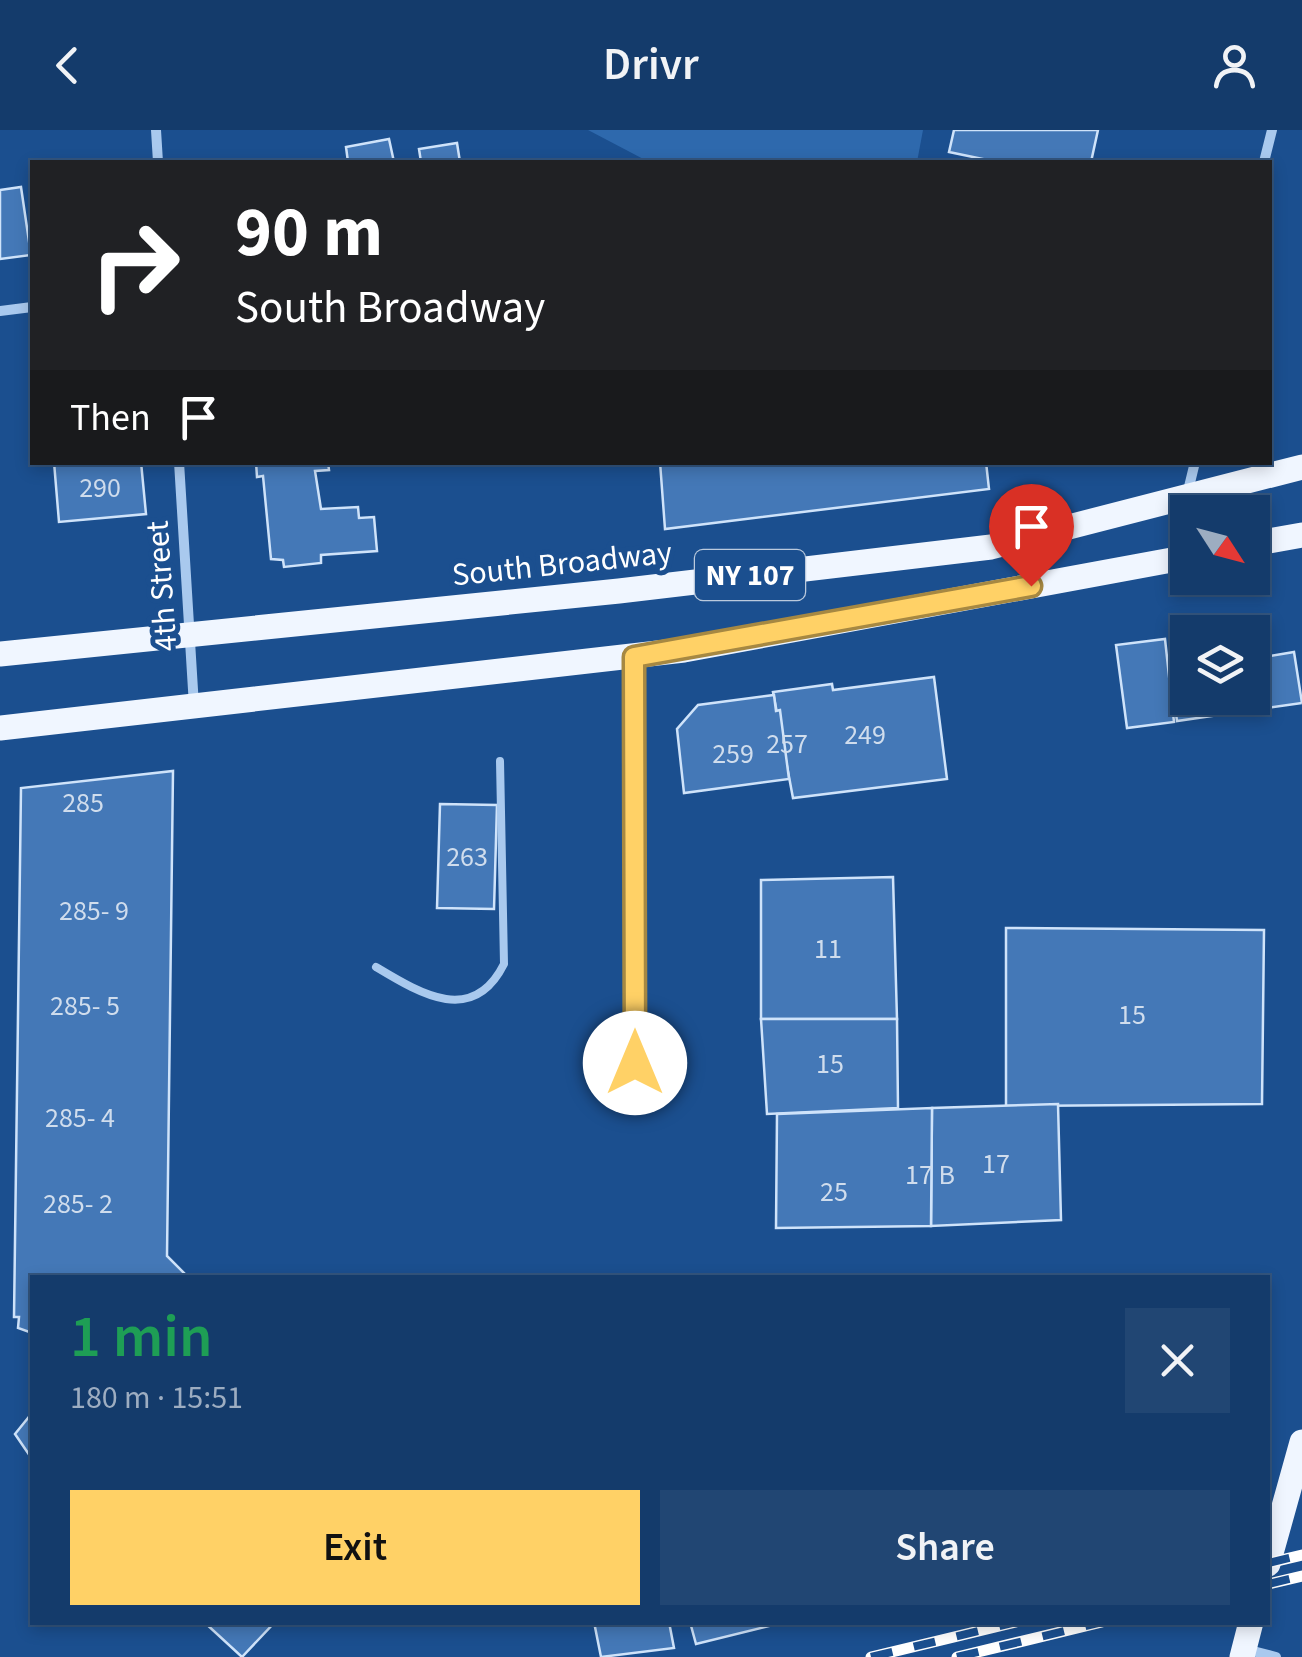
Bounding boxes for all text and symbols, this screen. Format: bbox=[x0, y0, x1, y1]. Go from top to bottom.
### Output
text: Drivr bbox=[603, 33, 699, 97]
icon: back bbox=[40, 38, 95, 93]
icon: person bbox=[1207, 38, 1262, 93]
text: 90 m bbox=[235, 183, 383, 283]
icon: right bbox=[70, 200, 200, 330]
text: South Broadway bbox=[235, 276, 545, 340]
icon: arrive bbox=[171, 390, 226, 445]
text: Then bbox=[70, 391, 151, 445]
house number: 290 bbox=[79, 468, 121, 508]
pin bbox=[989, 484, 1074, 587]
north arrow bbox=[1170, 495, 1270, 595]
map controls bbox=[1170, 495, 1270, 715]
icon: arrive bbox=[1004, 499, 1059, 554]
street label: 4th Street bbox=[134, 519, 190, 653]
street label: South Broadway bbox=[450, 530, 674, 598]
road number: NY 107 bbox=[695, 550, 805, 600]
button: layers bbox=[1170, 615, 1270, 715]
house number: 249 bbox=[844, 715, 886, 755]
house number: 257 bbox=[766, 724, 808, 764]
house number: 259 bbox=[712, 734, 754, 774]
house number: 285 bbox=[62, 783, 104, 823]
house number: 263 bbox=[446, 837, 488, 877]
house number: 285- 9 bbox=[59, 891, 129, 931]
house number: 11 bbox=[814, 929, 842, 969]
house number: 285- 5 bbox=[50, 986, 120, 1026]
house number: 15 bbox=[1118, 995, 1146, 1035]
position arrow bbox=[583, 1011, 687, 1115]
house number: 15 bbox=[816, 1044, 844, 1084]
house number: 285- 4 bbox=[45, 1098, 115, 1138]
house number: 17 bbox=[982, 1144, 1010, 1184]
house number: 17 B bbox=[905, 1155, 955, 1195]
house number: 25 bbox=[820, 1172, 848, 1212]
house number: 285- 2 bbox=[43, 1184, 113, 1224]
text: 1 min bbox=[70, 1295, 213, 1380]
button: close bbox=[1125, 1308, 1230, 1413]
text: 180 m · 15:51 bbox=[70, 1375, 243, 1421]
button: Exit bbox=[70, 1490, 640, 1605]
button: Share bbox=[660, 1490, 1230, 1605]

